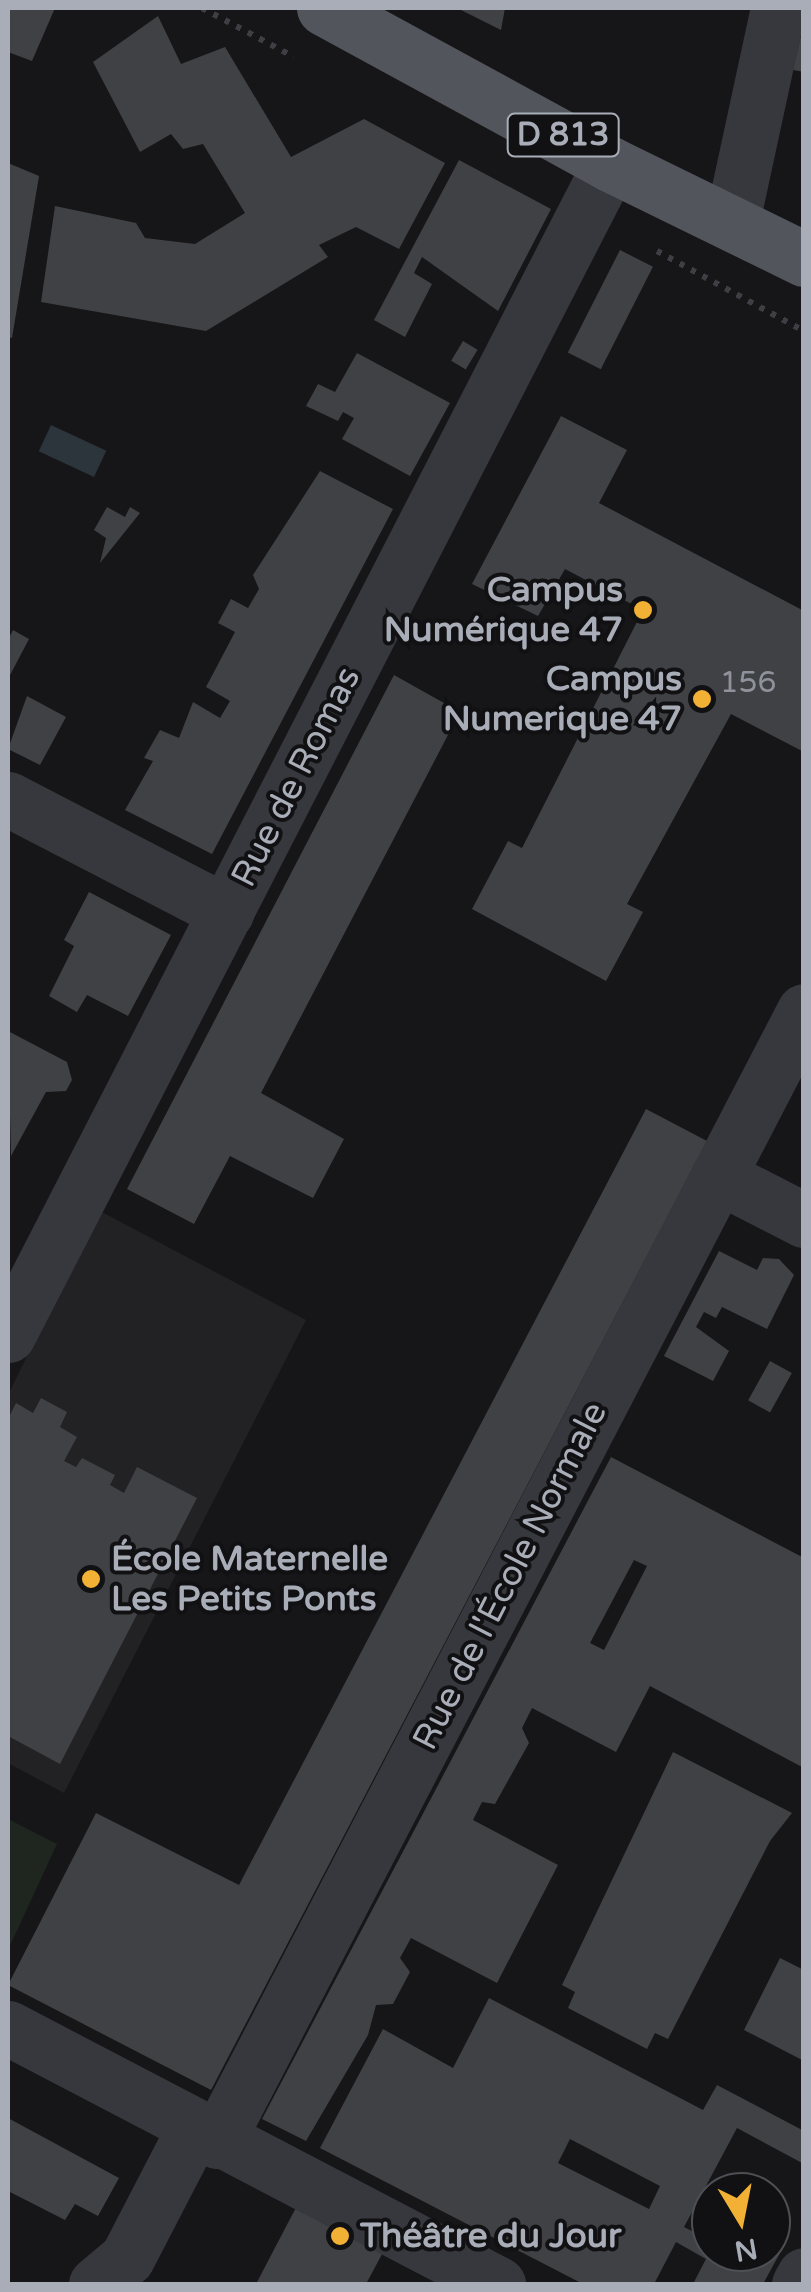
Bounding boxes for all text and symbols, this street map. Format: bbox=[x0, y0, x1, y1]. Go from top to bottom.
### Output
road number: D 813 bbox=[506, 108, 620, 162]
place label: Campus Numérique 47 bbox=[384, 569, 623, 651]
marker: Campus Numérique 47 bbox=[632, 599, 654, 621]
place label: Campus Numerique 47 bbox=[443, 658, 682, 740]
street label: Rue de Romas bbox=[223, 660, 369, 894]
house number: 156 bbox=[720, 665, 776, 701]
marker: Campus Numerique 47 bbox=[691, 688, 713, 710]
street label: Rue de l'École Normale bbox=[404, 1395, 616, 1757]
place label: École Maternelle Les Petits Ponts bbox=[111, 1538, 388, 1620]
marker: École Maternelle Les Petits Ponts bbox=[80, 1568, 102, 1590]
north arrow bbox=[691, 2172, 791, 2272]
place label: Théâtre du Jour bbox=[360, 2215, 621, 2257]
marker: Théâtre du Jour bbox=[329, 2225, 351, 2247]
text: N bbox=[732, 2231, 760, 2268]

